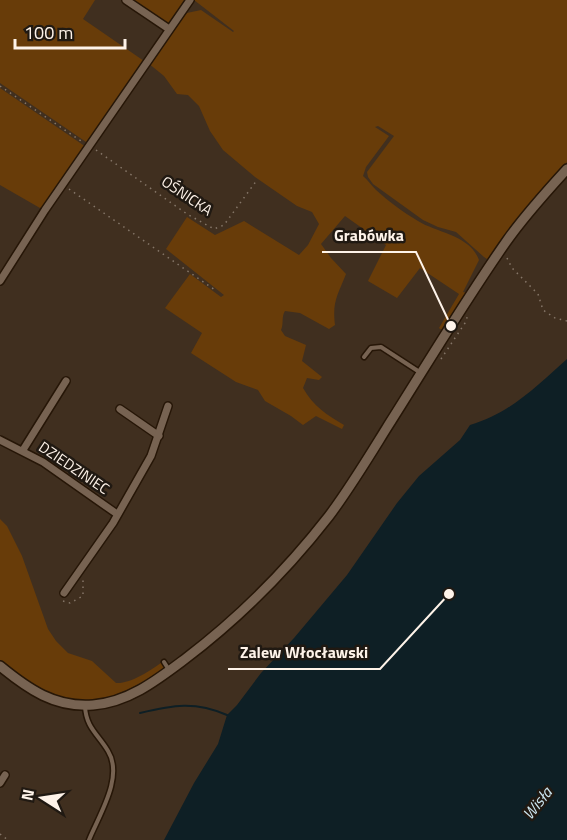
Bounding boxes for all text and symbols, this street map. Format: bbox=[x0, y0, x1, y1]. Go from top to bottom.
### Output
scale bar bbox=[15, 12, 124, 50]
text: 100 m bbox=[24, 19, 73, 46]
street label: OŚNICKA bbox=[157, 170, 218, 221]
callout: Grabówka bbox=[322, 218, 416, 252]
text: Grabówka bbox=[334, 223, 404, 247]
street label: DZIEDZINIEC bbox=[34, 435, 114, 500]
callout: Zalew Włocławski bbox=[228, 635, 380, 669]
text: Zalew Włocławski bbox=[240, 640, 368, 664]
north arrow bbox=[12, 768, 72, 828]
water label: Wisła bbox=[516, 781, 558, 824]
text: N bbox=[14, 787, 40, 803]

